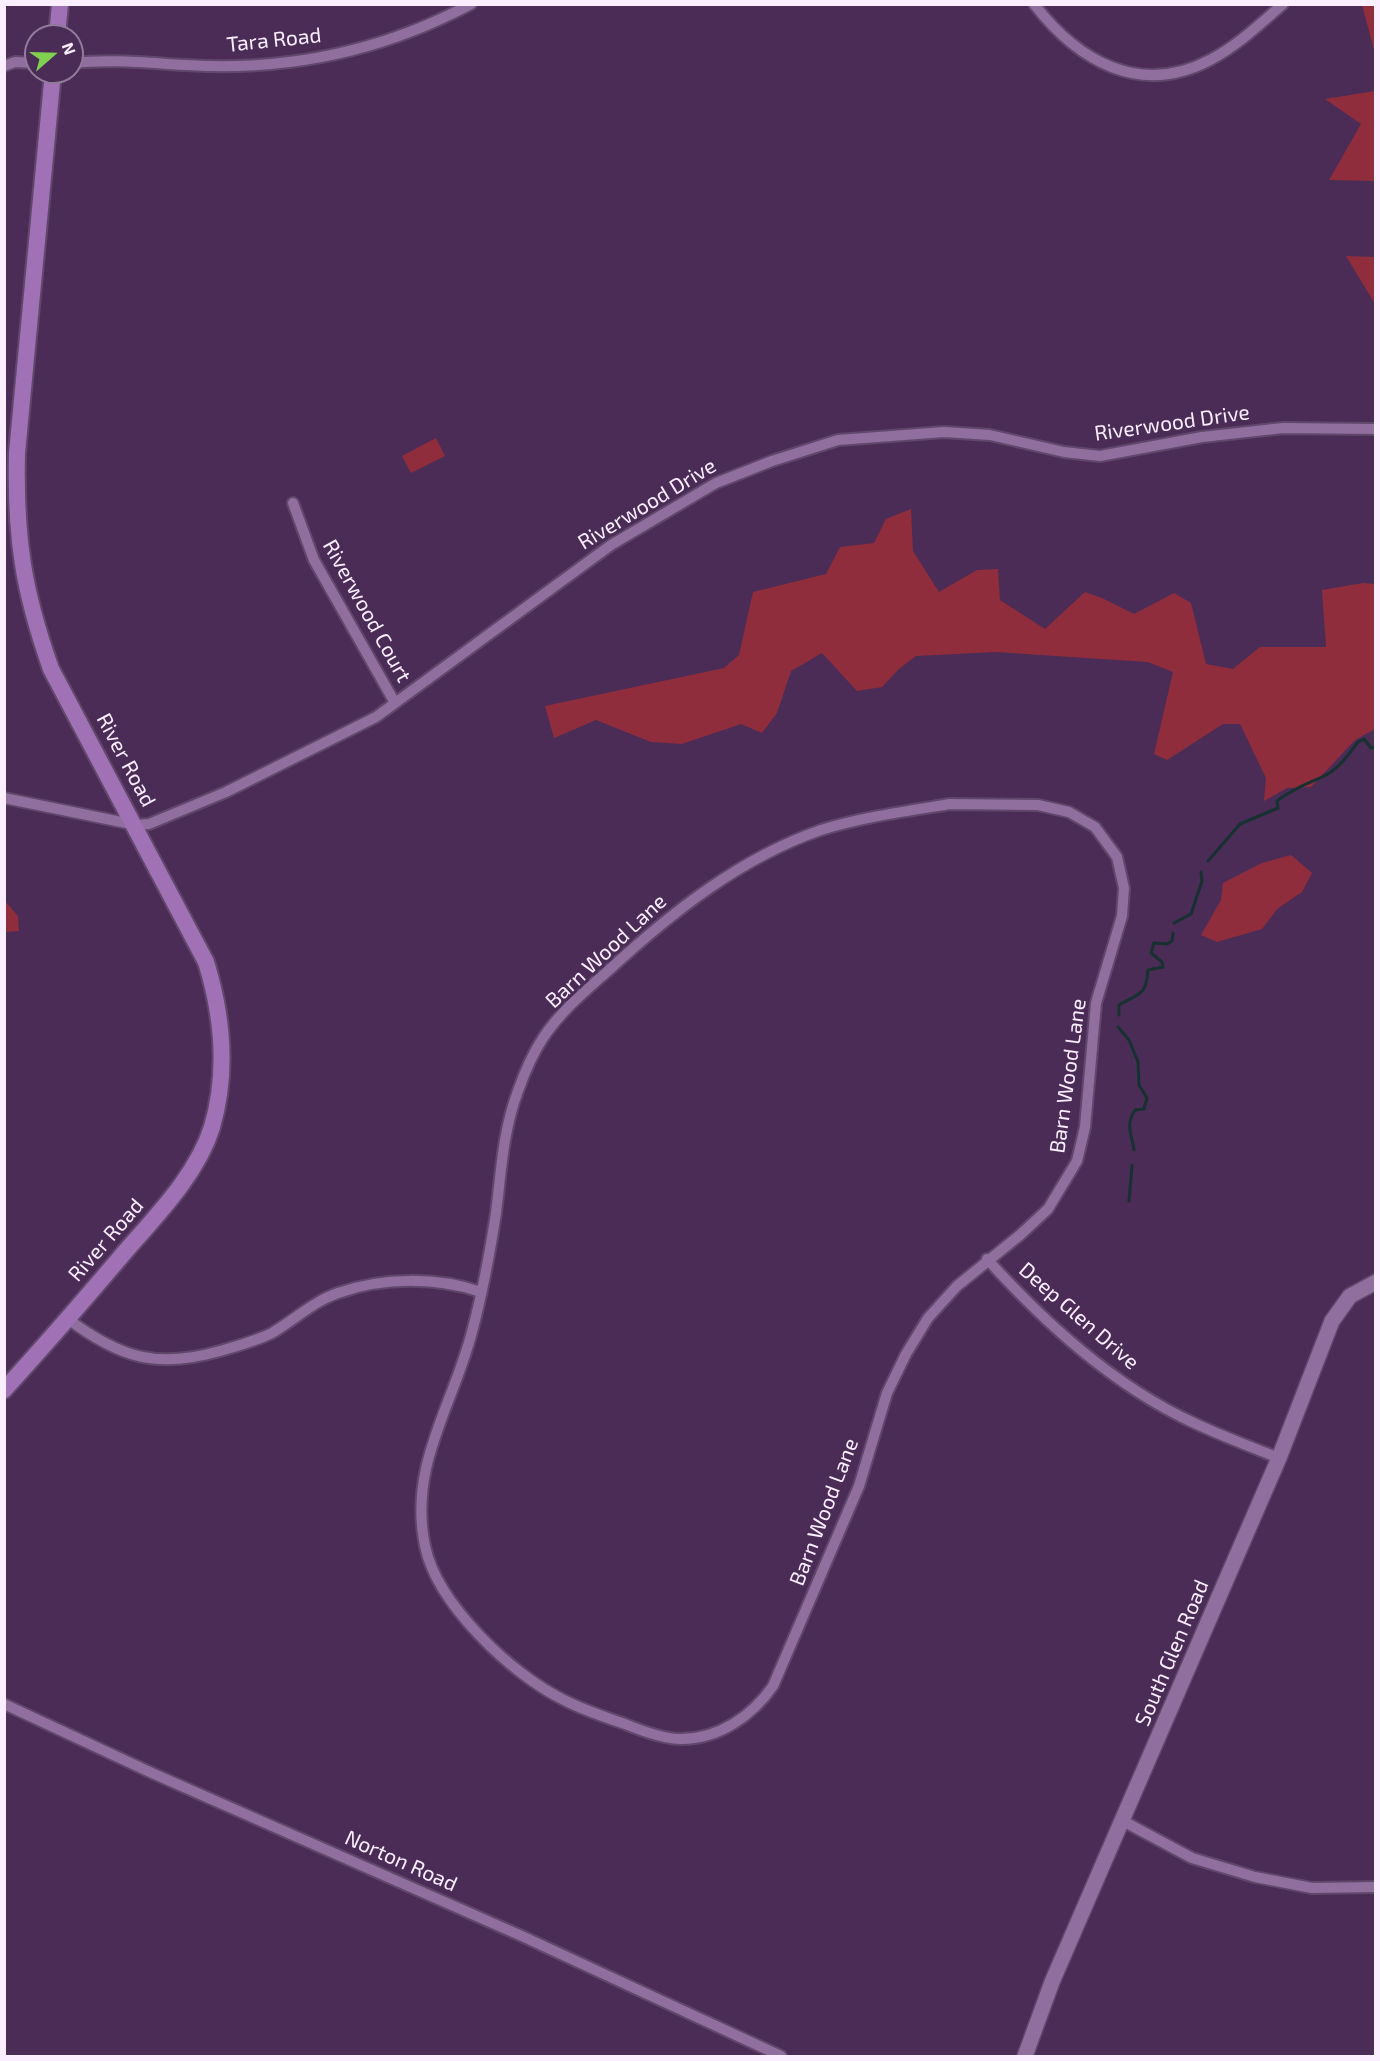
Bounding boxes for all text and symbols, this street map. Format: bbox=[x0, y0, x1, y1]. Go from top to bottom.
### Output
street label: Tara Road bbox=[226, 23, 322, 57]
north arrow bbox=[24, 24, 84, 84]
text: N bbox=[59, 40, 80, 57]
street label: Riverwood Drive bbox=[1093, 400, 1251, 446]
street label: Riverwood Drive bbox=[573, 453, 721, 555]
street label: Riverwood Court bbox=[317, 535, 417, 687]
street label: River Road bbox=[91, 709, 161, 811]
street label: Barn Wood Lane bbox=[540, 889, 672, 1013]
street label: Barn Wood Lane bbox=[1045, 997, 1091, 1155]
street label: River Road bbox=[63, 1193, 149, 1287]
street label: Deep Glen Drive bbox=[1014, 1257, 1144, 1375]
street label: Barn Wood Lane bbox=[784, 1435, 864, 1589]
street label: South Glen Road bbox=[1130, 1576, 1214, 1730]
street label: Norton Road bbox=[341, 1825, 461, 1897]

